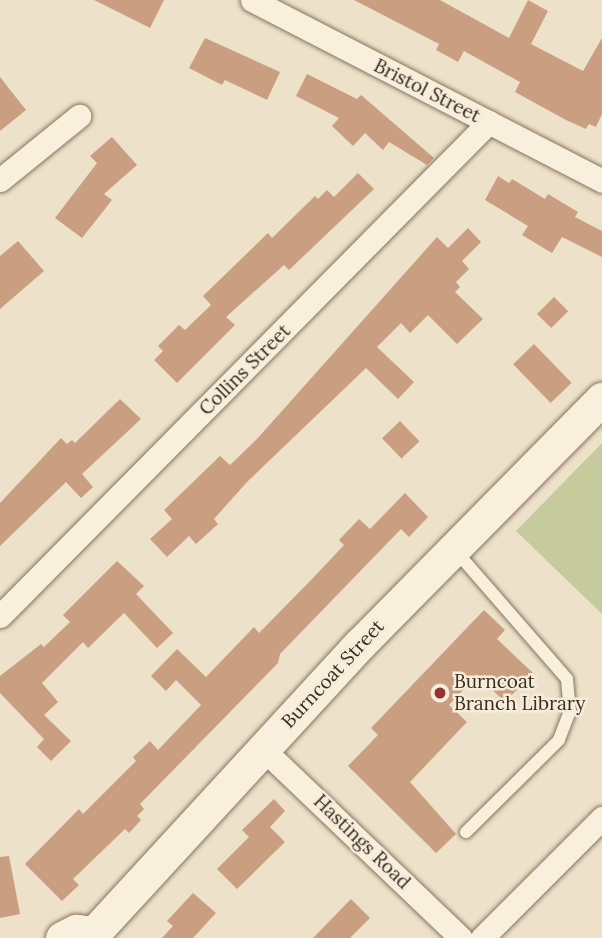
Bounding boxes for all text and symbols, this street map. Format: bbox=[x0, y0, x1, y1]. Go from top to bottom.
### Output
street label: Bristol Street bbox=[370, 54, 484, 128]
street label: Collins Street bbox=[195, 320, 295, 420]
street label: Burncoat Street bbox=[277, 615, 389, 733]
place label: Burncoat Branch Library bbox=[454, 671, 585, 715]
marker: Burncoat Branch Library bbox=[432, 685, 448, 701]
street label: Hastings Road bbox=[309, 790, 415, 894]

